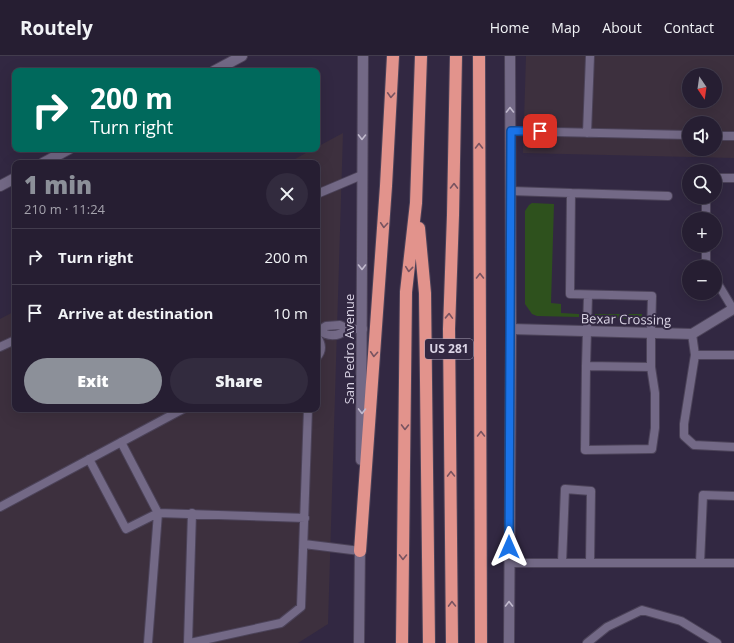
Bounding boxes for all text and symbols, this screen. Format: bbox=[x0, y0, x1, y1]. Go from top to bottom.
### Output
text: Routely bbox=[20, 15, 93, 41]
text: Home bbox=[490, 18, 529, 37]
text: Map bbox=[551, 18, 580, 37]
text: About bbox=[602, 18, 642, 37]
text: Contact bbox=[664, 18, 714, 37]
north arrow bbox=[682, 68, 722, 108]
map controls bbox=[682, 68, 722, 300]
text: 200 m bbox=[90, 79, 173, 117]
icon: right bbox=[24, 84, 76, 136]
one-way arrow bbox=[387, 92, 395, 98]
one-way arrow bbox=[506, 107, 514, 113]
pin bbox=[523, 114, 557, 148]
text: Turn right bbox=[90, 115, 173, 139]
button: sound bbox=[682, 116, 722, 156]
icon: arrive bbox=[529, 120, 551, 142]
one-way arrow bbox=[358, 134, 366, 140]
one-way arrow bbox=[475, 143, 483, 149]
button: search bbox=[682, 164, 722, 204]
text: 1 min bbox=[24, 168, 92, 201]
button: close bbox=[266, 173, 308, 215]
one-way arrow bbox=[449, 183, 458, 189]
text: 210 m · 11:24 bbox=[24, 200, 105, 218]
button: + bbox=[682, 212, 722, 252]
one-way arrow bbox=[379, 222, 388, 228]
icon: right bbox=[24, 246, 46, 268]
text: Turn right bbox=[58, 247, 133, 267]
text: 200 m bbox=[264, 247, 308, 267]
button: − bbox=[682, 260, 722, 300]
one-way arrow bbox=[358, 264, 366, 270]
one-way arrow bbox=[404, 266, 413, 272]
one-way arrow bbox=[476, 273, 484, 279]
street label: San Pedro Avenue bbox=[340, 294, 358, 404]
icon: arrive bbox=[24, 302, 46, 324]
text: Arrive at destination bbox=[58, 303, 213, 323]
text: 10 m bbox=[273, 303, 308, 323]
street label: Bexar Crossing bbox=[581, 309, 671, 329]
one-way arrow bbox=[445, 313, 454, 319]
road number: US 281 bbox=[425, 339, 473, 359]
one-way arrow bbox=[370, 351, 379, 357]
button: Exit bbox=[24, 358, 162, 404]
button: Share bbox=[170, 358, 308, 404]
one-way arrow bbox=[358, 408, 366, 414]
one-way arrow bbox=[401, 424, 409, 430]
one-way arrow bbox=[477, 431, 485, 437]
one-way arrow bbox=[447, 471, 455, 477]
position arrow bbox=[488, 526, 530, 568]
one-way arrow bbox=[399, 554, 407, 560]
one-way arrow bbox=[448, 601, 456, 607]
one-way arrow bbox=[505, 601, 513, 607]

